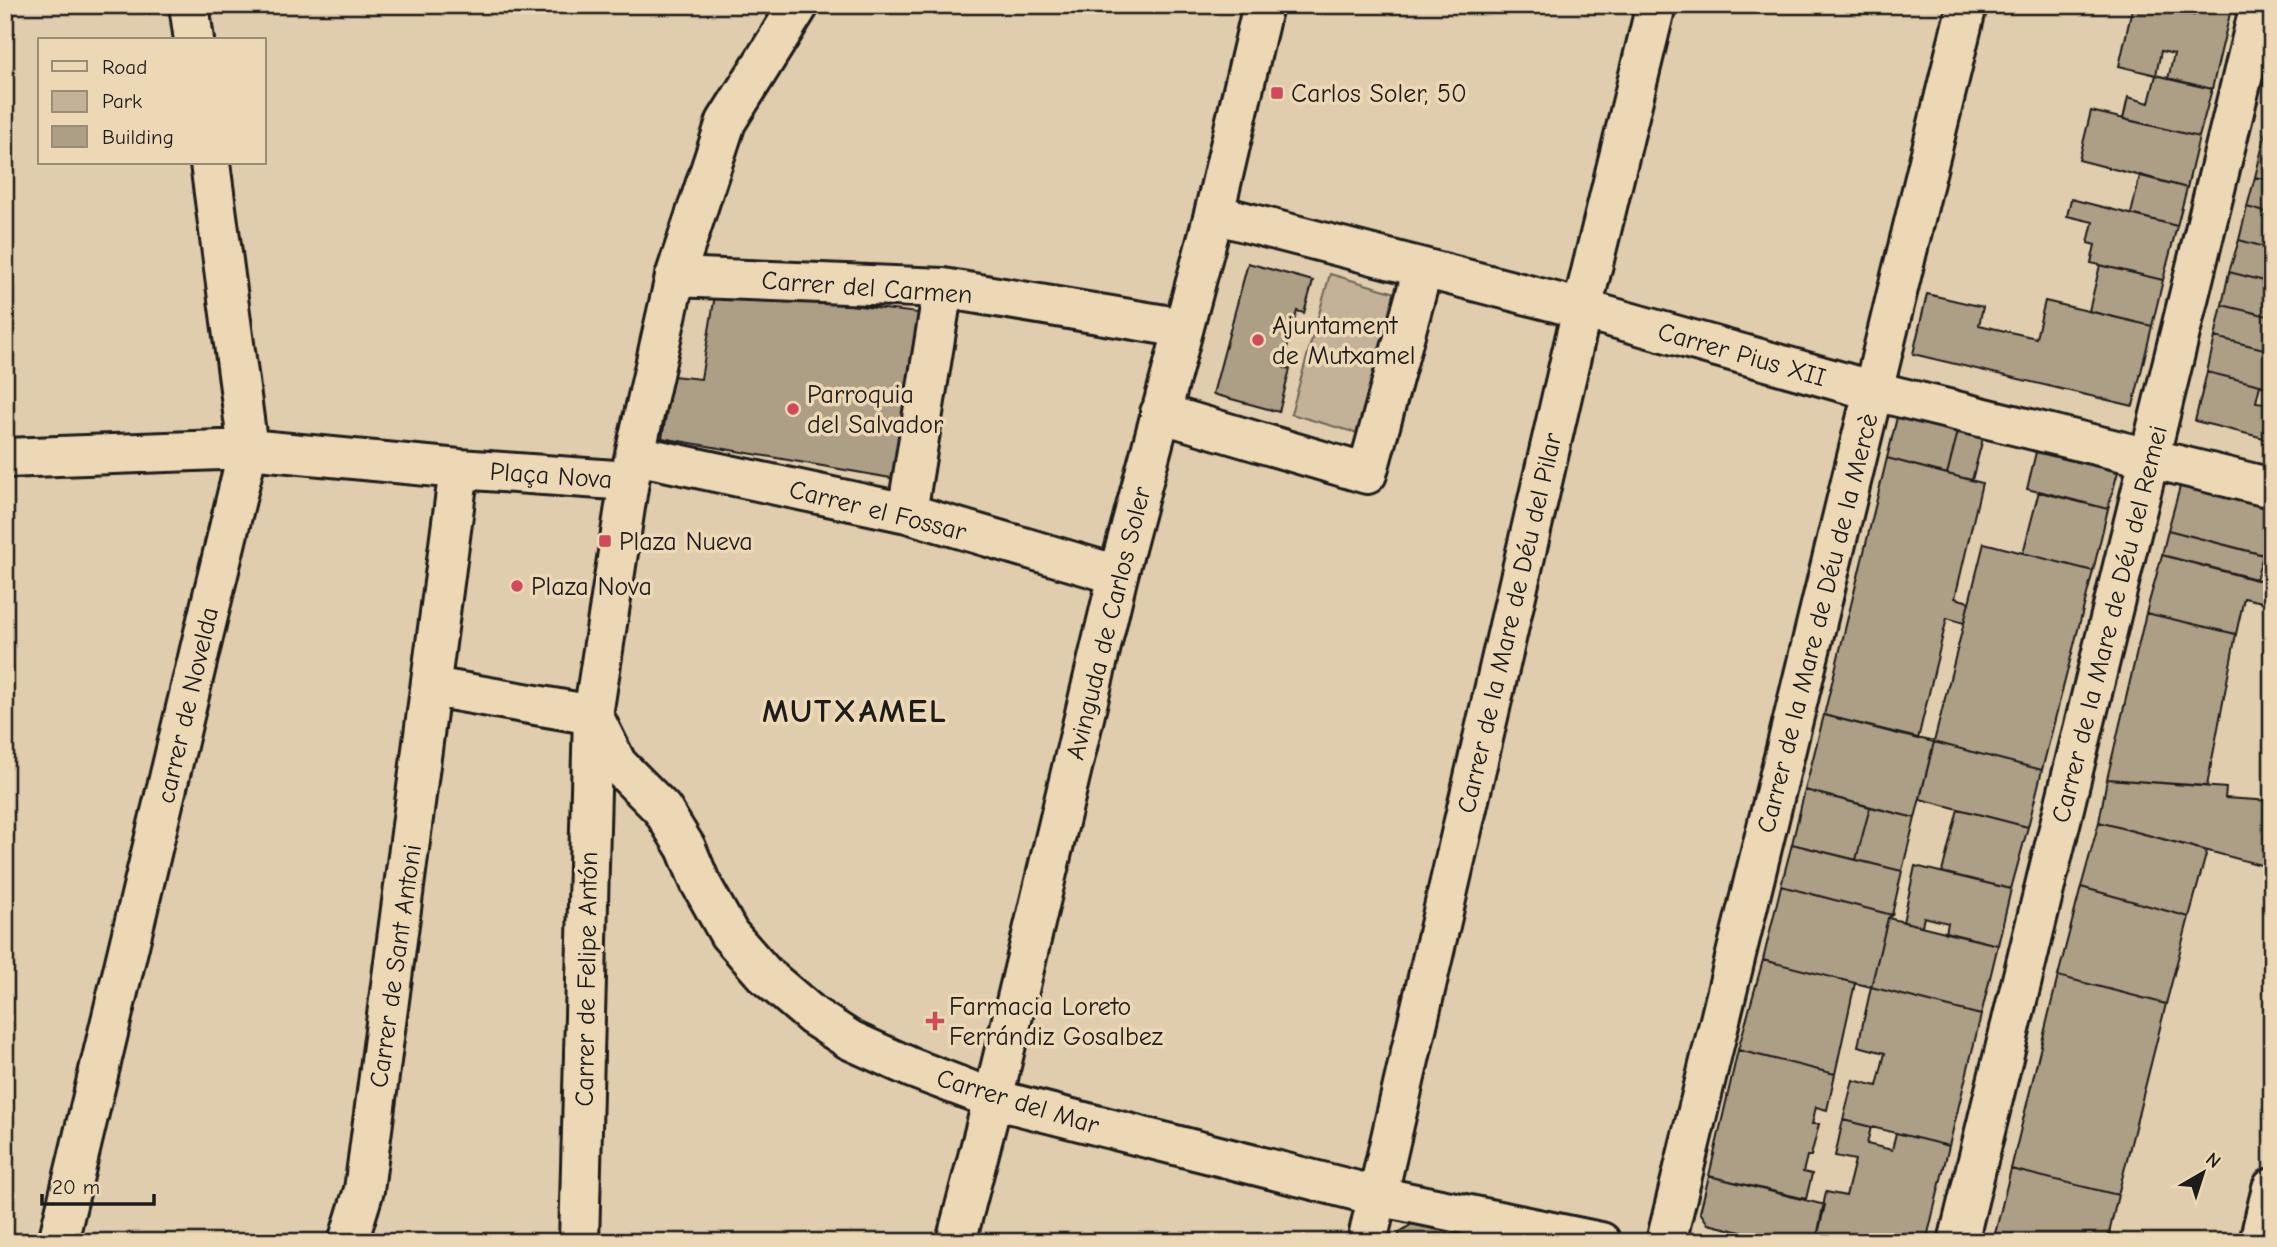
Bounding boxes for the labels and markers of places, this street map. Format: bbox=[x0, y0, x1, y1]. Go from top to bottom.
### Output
place label: Carlos Soler, 50 bbox=[1291, 79, 1467, 109]
marker: Carlos Soler, 50 bbox=[1269, 85, 1285, 101]
place label: Ajuntament de Mutxamel bbox=[1272, 311, 1415, 371]
marker: Ajuntament de Mutxamel bbox=[1250, 332, 1266, 348]
place label: Parroquia del Salvador bbox=[807, 380, 944, 440]
marker: Parroquia del Salvador bbox=[785, 401, 801, 417]
place label: Plaza Nueva bbox=[619, 527, 753, 557]
marker: Plaza Nueva bbox=[597, 533, 613, 549]
place label: Plaza Nova bbox=[531, 572, 652, 602]
marker: Plaza Nova bbox=[509, 578, 525, 594]
place label: Farmacia Loreto Ferrándiz Gosalbez bbox=[949, 992, 1163, 1052]
marker: Farmacia Loreto Ferrándiz Gosalbez bbox=[927, 1013, 943, 1029]

